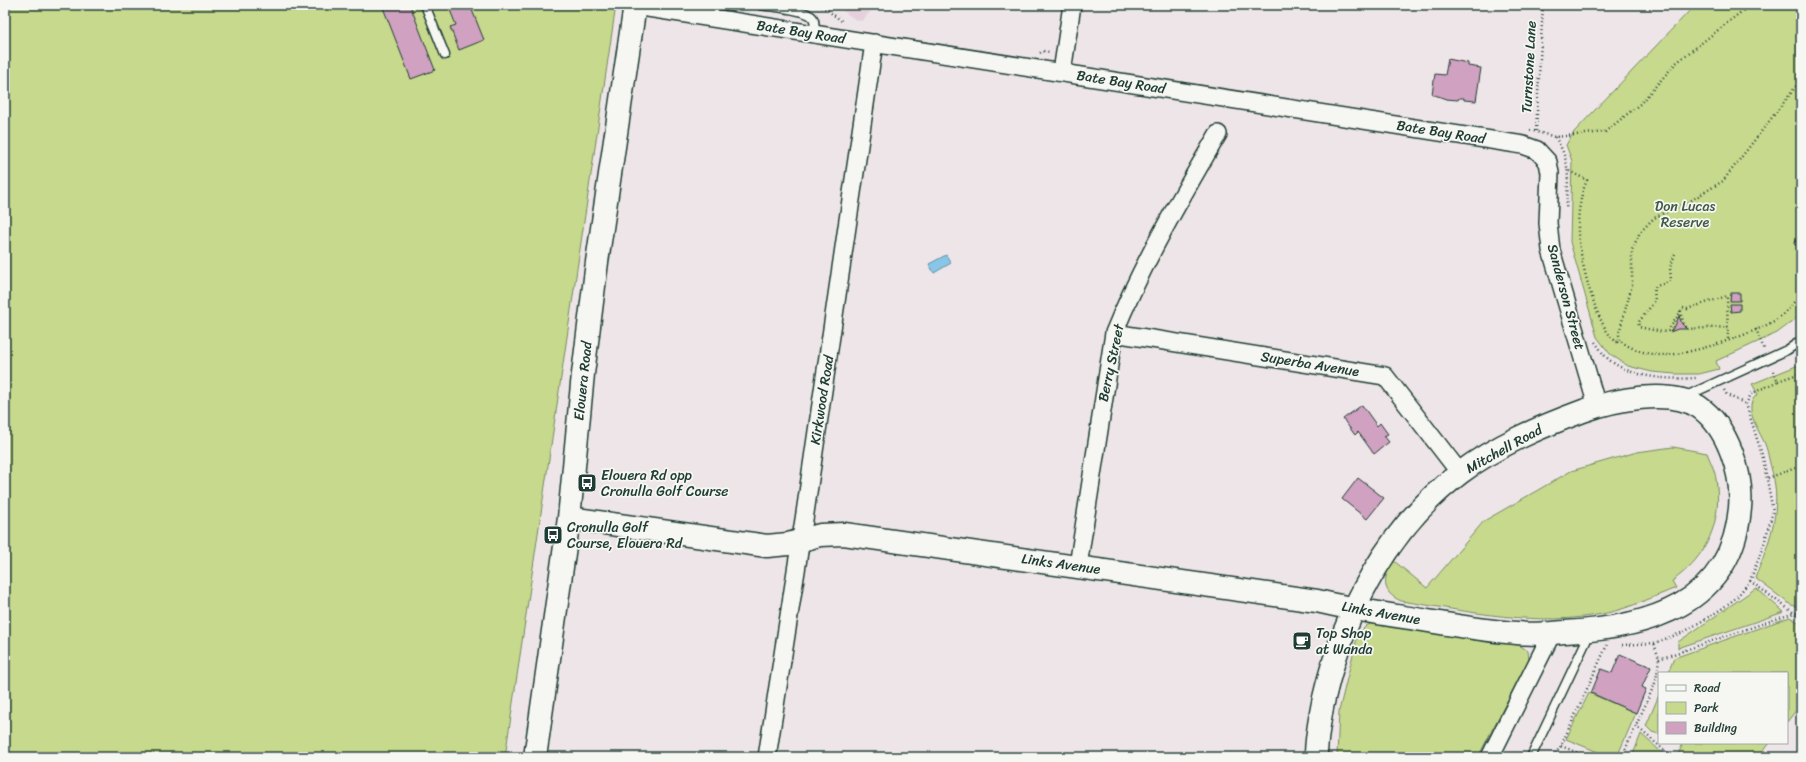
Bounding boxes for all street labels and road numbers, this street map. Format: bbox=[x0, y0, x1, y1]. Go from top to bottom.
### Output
street label: Bate Bay Road bbox=[755, 13, 849, 52]
street label: Turnstone Lane bbox=[1514, 20, 1544, 114]
street label: Bate Bay Road bbox=[1075, 63, 1169, 102]
street label: Bate Bay Road bbox=[1395, 113, 1489, 152]
street label: Sanderson Street bbox=[1540, 241, 1592, 353]
street label: Berry Street bbox=[1091, 320, 1132, 404]
street label: Elouera Road bbox=[566, 339, 600, 422]
street label: Superba Avenue bbox=[1259, 344, 1361, 384]
street label: Kirkwood Road bbox=[803, 352, 842, 447]
street label: Mitchell Road bbox=[1461, 417, 1548, 480]
street label: Links Avenue bbox=[1020, 546, 1102, 582]
street label: Links Avenue bbox=[1340, 594, 1423, 632]

